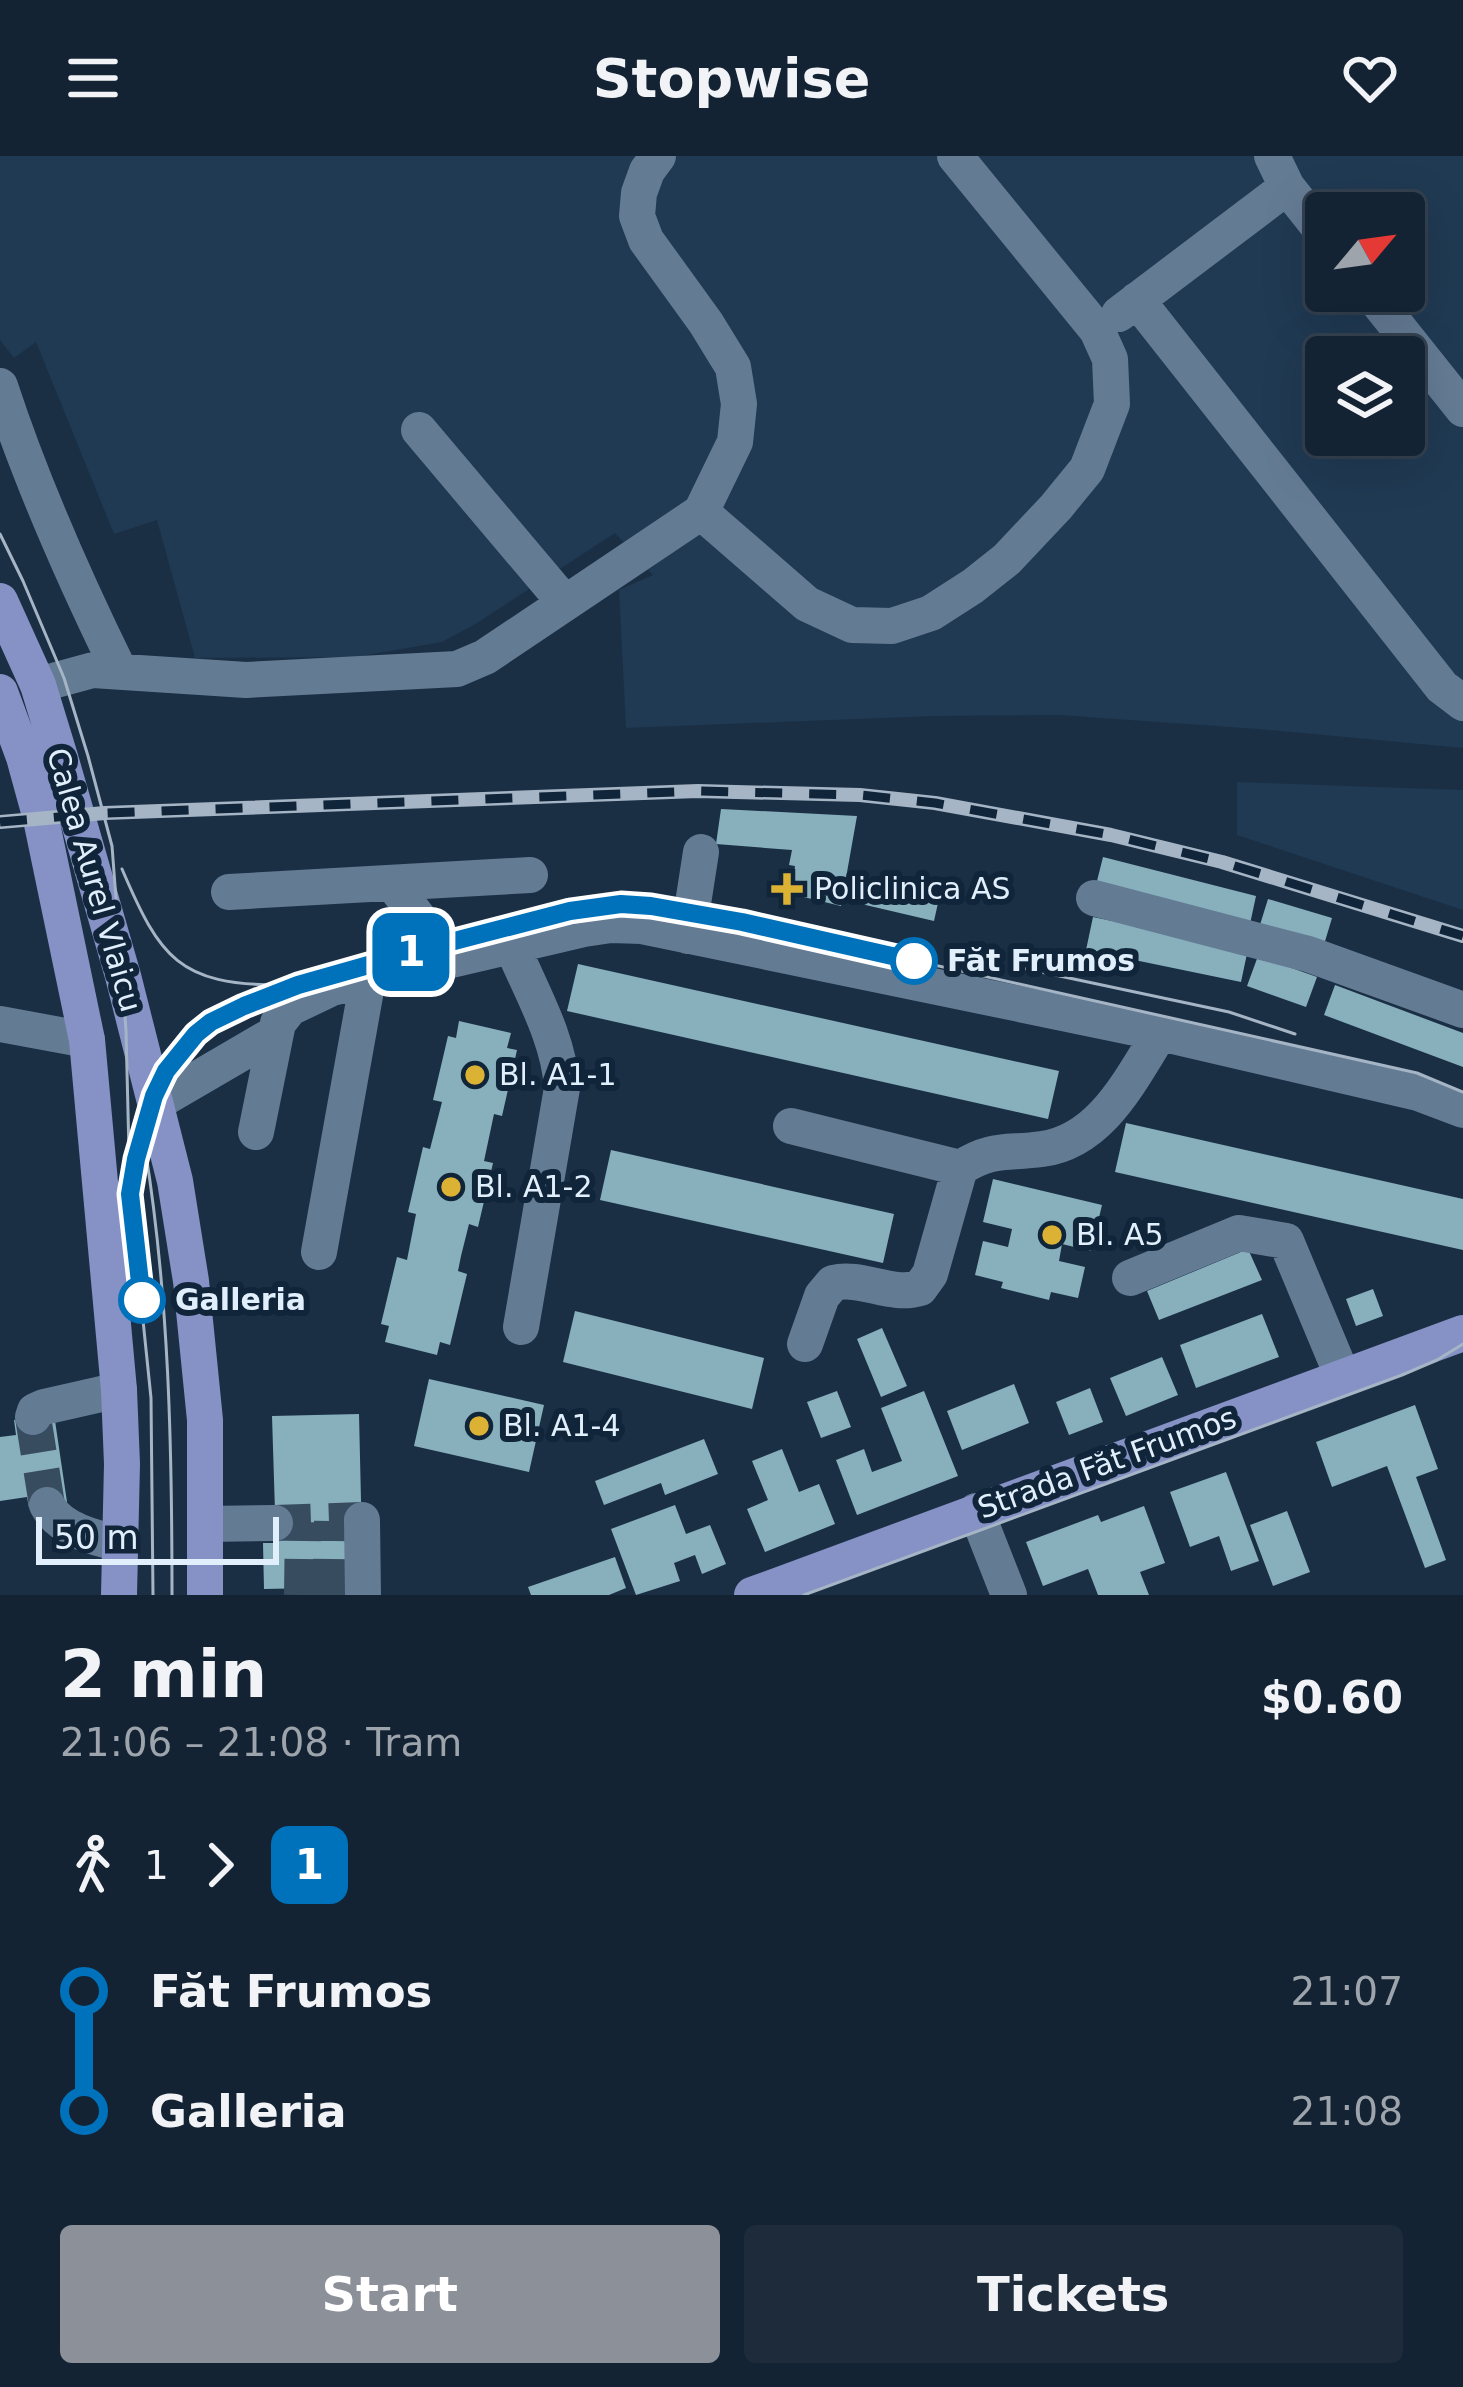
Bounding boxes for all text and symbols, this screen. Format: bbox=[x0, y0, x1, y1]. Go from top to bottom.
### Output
icon: menu bbox=[60, 45, 126, 111]
icon: heart bbox=[1337, 45, 1403, 111]
text: Stopwise bbox=[593, 47, 870, 110]
north arrow bbox=[1305, 192, 1425, 312]
map controls bbox=[1305, 192, 1425, 456]
button: layers bbox=[1305, 336, 1425, 456]
street label: Calea Aurel Vlaicu bbox=[40, 744, 149, 1016]
place label: Policlinica AS bbox=[814, 871, 1011, 906]
marker: Policlinica AS bbox=[771, 873, 803, 905]
line badge: 1 bbox=[372, 913, 450, 991]
text: 1 bbox=[396, 927, 426, 976]
marker: Făt Frumos bbox=[892, 939, 936, 983]
place label: Făt Frumos bbox=[947, 943, 1135, 978]
place label: Bl. A1-1 bbox=[499, 1057, 617, 1092]
marker: Bl. A1-1 bbox=[462, 1062, 488, 1088]
place label: Bl. A1-2 bbox=[475, 1169, 593, 1204]
marker: Bl. A1-2 bbox=[438, 1174, 464, 1200]
place label: Bl. A5 bbox=[1076, 1217, 1164, 1252]
marker: Bl. A5 bbox=[1039, 1222, 1065, 1248]
marker: Galleria bbox=[120, 1278, 164, 1322]
place label: Galleria bbox=[175, 1282, 306, 1317]
street label: Strada Făt Frumos bbox=[973, 1400, 1241, 1526]
place label: Bl. A1-4 bbox=[503, 1408, 621, 1443]
marker: Bl. A1-4 bbox=[466, 1413, 492, 1439]
scale bar bbox=[36, 1511, 279, 1564]
text: 50 m bbox=[54, 1518, 139, 1557]
text: 2 min bbox=[60, 1636, 267, 1713]
text: $0.60 bbox=[1261, 1671, 1403, 1724]
text: 21:06 – 21:08 · Tram bbox=[60, 1720, 462, 1765]
icon: walk bbox=[60, 1832, 126, 1898]
icon: forward bbox=[187, 1832, 253, 1898]
text: 1 bbox=[295, 1840, 324, 1889]
text: 1 bbox=[144, 1843, 169, 1888]
text: Făt Frumos bbox=[150, 1965, 432, 2018]
text: 21:07 bbox=[1291, 1969, 1403, 2014]
text: Galleria bbox=[150, 2085, 347, 2138]
text: 21:08 bbox=[1291, 2089, 1403, 2134]
button: Start bbox=[60, 2225, 720, 2363]
button: Tickets bbox=[744, 2225, 1403, 2363]

